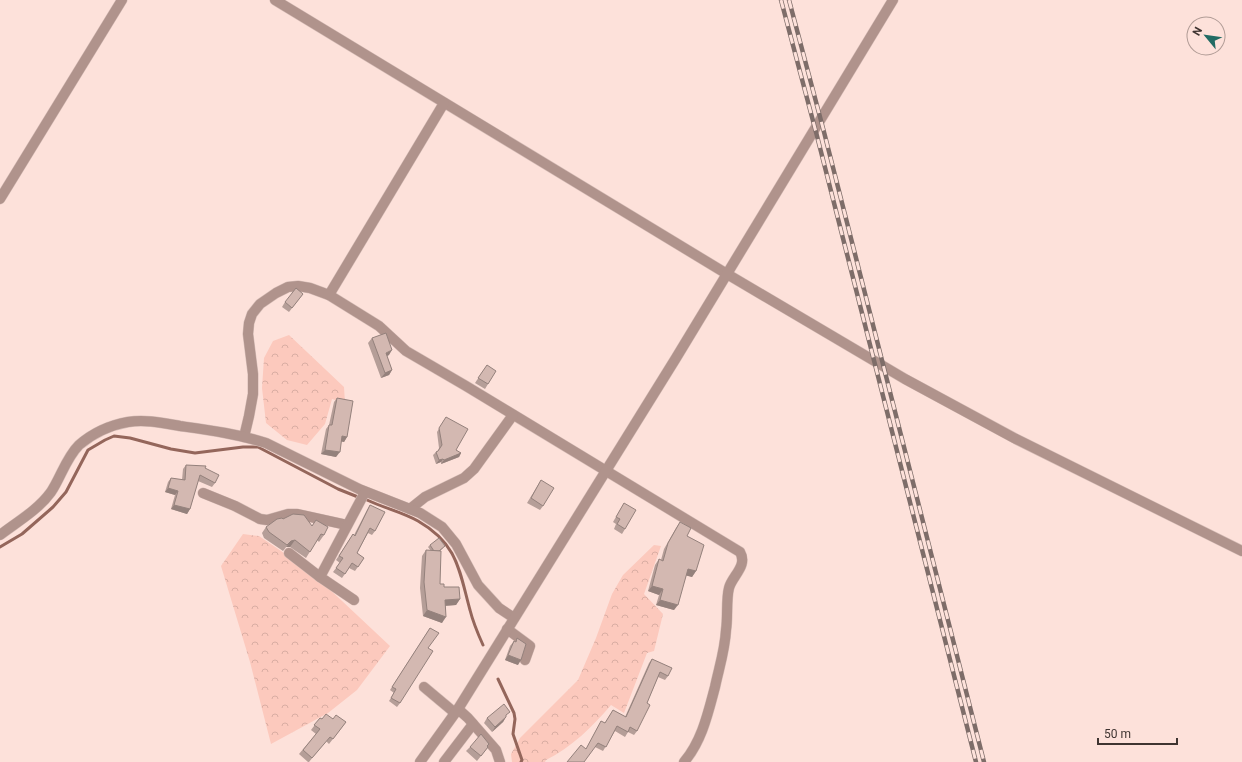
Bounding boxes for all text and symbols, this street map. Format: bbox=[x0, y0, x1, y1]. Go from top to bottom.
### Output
north arrow bbox=[1186, 16, 1226, 56]
text: N bbox=[1190, 25, 1205, 38]
scale bar bbox=[1098, 720, 1177, 746]
text: 50 m bbox=[1104, 727, 1131, 741]

